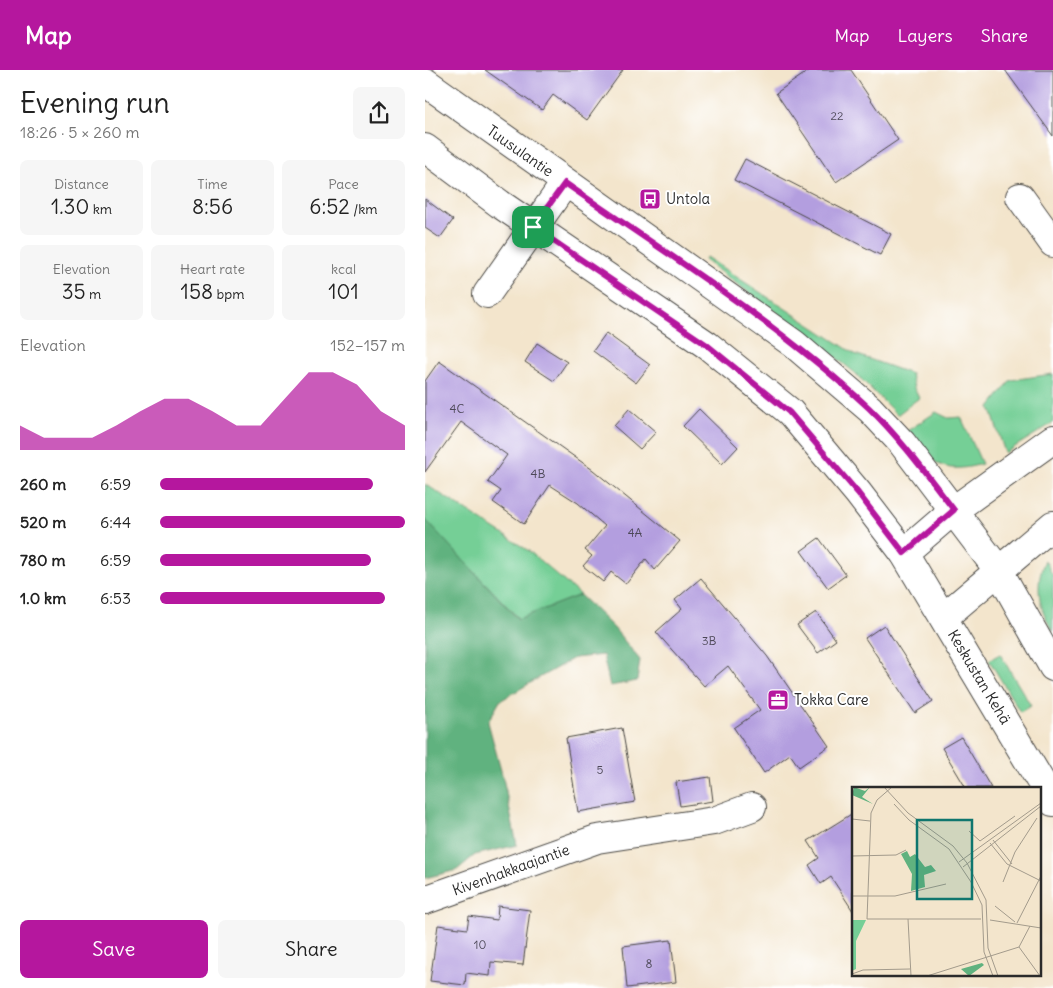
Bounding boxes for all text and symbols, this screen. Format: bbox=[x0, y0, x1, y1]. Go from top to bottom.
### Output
text: Map bbox=[25, 20, 72, 50]
text: Map bbox=[834, 24, 869, 47]
text: Layers bbox=[897, 24, 953, 47]
text: Share bbox=[981, 24, 1028, 47]
text: Evening run bbox=[20, 85, 170, 121]
button: share bbox=[353, 87, 405, 139]
house number: 22 bbox=[830, 108, 844, 123]
street label: Tuusulantie bbox=[483, 121, 557, 180]
text: 18:26 · 5 × 260 m bbox=[20, 122, 140, 142]
text: Distance bbox=[54, 175, 109, 193]
text: Time bbox=[197, 175, 228, 193]
text: Pace bbox=[328, 175, 359, 193]
bus stop icon: Untola bbox=[638, 187, 662, 211]
place label: Untola bbox=[666, 189, 711, 208]
text: 1.30 bbox=[51, 193, 89, 220]
text: 8:56 bbox=[192, 193, 233, 220]
text: 6:52 bbox=[309, 193, 350, 220]
text: km bbox=[89, 200, 112, 218]
text: /km bbox=[350, 200, 378, 218]
pin bbox=[512, 206, 554, 248]
icon: arrive bbox=[519, 213, 547, 241]
text: Elevation bbox=[53, 260, 110, 278]
text: Heart rate bbox=[180, 260, 245, 278]
text: kcal bbox=[331, 260, 356, 278]
text: 35 bbox=[62, 278, 86, 305]
text: 158 bbox=[181, 278, 213, 305]
text: 101 bbox=[328, 278, 359, 305]
text: m bbox=[86, 285, 101, 303]
text: bpm bbox=[213, 285, 244, 303]
text: Elevation bbox=[20, 335, 86, 355]
text: 152–157 m bbox=[330, 335, 405, 355]
house number: 4C bbox=[450, 401, 465, 416]
house number: 4B bbox=[531, 466, 546, 481]
text: 260 m bbox=[20, 474, 66, 494]
text: 6:59 bbox=[100, 474, 131, 494]
text: 520 m bbox=[20, 512, 66, 532]
text: 6:44 bbox=[100, 512, 131, 532]
house number: 4A bbox=[628, 525, 643, 540]
text: 780 m bbox=[20, 550, 65, 570]
text: 6:59 bbox=[100, 550, 131, 570]
text: 1.0 km bbox=[20, 588, 66, 608]
text: 6:53 bbox=[100, 588, 131, 608]
street label: Keskustan Kehä bbox=[944, 626, 1015, 728]
house number: 3B bbox=[702, 633, 716, 648]
office icon: Tokka Care bbox=[766, 688, 790, 712]
place label: Tokka Care bbox=[794, 690, 869, 709]
house number: 5 bbox=[597, 762, 604, 777]
inset map bbox=[852, 787, 1041, 976]
street label: Kivenhakkaajantie bbox=[450, 840, 572, 900]
button: Save bbox=[20, 920, 208, 978]
button: Share bbox=[218, 920, 405, 978]
house number: 10 bbox=[474, 937, 486, 952]
house number: 8 bbox=[646, 956, 653, 971]

